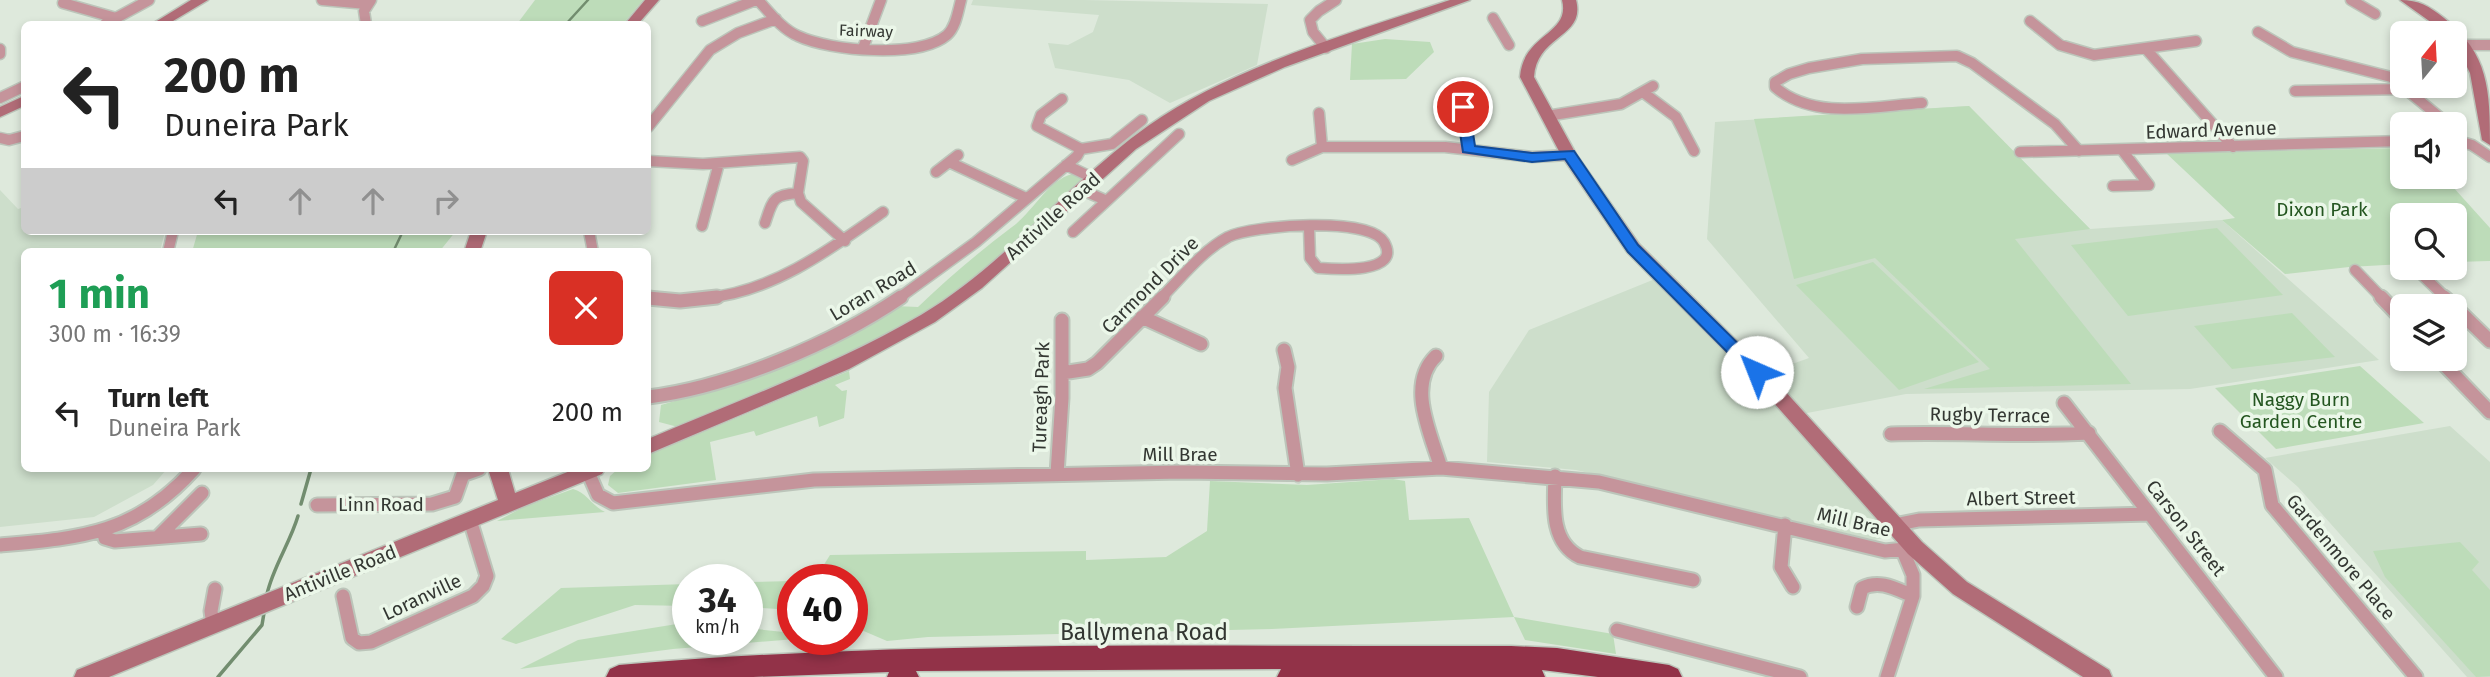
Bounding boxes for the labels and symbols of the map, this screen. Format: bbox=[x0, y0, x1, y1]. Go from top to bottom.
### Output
street label: Fairway bbox=[839, 21, 893, 41]
north arrow bbox=[2390, 21, 2468, 98]
pin bbox=[1433, 77, 1493, 137]
street label: Edward Avenue bbox=[2145, 116, 2277, 144]
street label: Antiville Road bbox=[1001, 168, 1105, 264]
park label: Dixon Park bbox=[2276, 198, 2368, 221]
street label: Carmond Drive bbox=[1097, 232, 1203, 338]
street label: Loran Road bbox=[825, 256, 921, 326]
position arrow bbox=[1720, 335, 1794, 409]
street label: Tureagh Park bbox=[1028, 341, 1054, 453]
park label: Naggy Burn Garden Centre bbox=[2240, 388, 2362, 433]
street label: Rugby Terrace bbox=[1930, 402, 2050, 428]
street label: Mill Brae bbox=[1142, 443, 1218, 466]
street label: Carson Street bbox=[2141, 475, 2231, 581]
street label: Albert Street bbox=[1966, 486, 2076, 510]
street label: Gardenmore Place bbox=[2282, 489, 2400, 625]
street label: Linn Road bbox=[338, 493, 424, 516]
street label: Mill Brae bbox=[1815, 502, 1893, 542]
street label: Antiville Road bbox=[280, 540, 400, 606]
speed limit sign: 40 bbox=[777, 564, 868, 655]
street label: Loranville bbox=[379, 569, 465, 625]
street label: Ballymena Road bbox=[1060, 618, 1228, 646]

